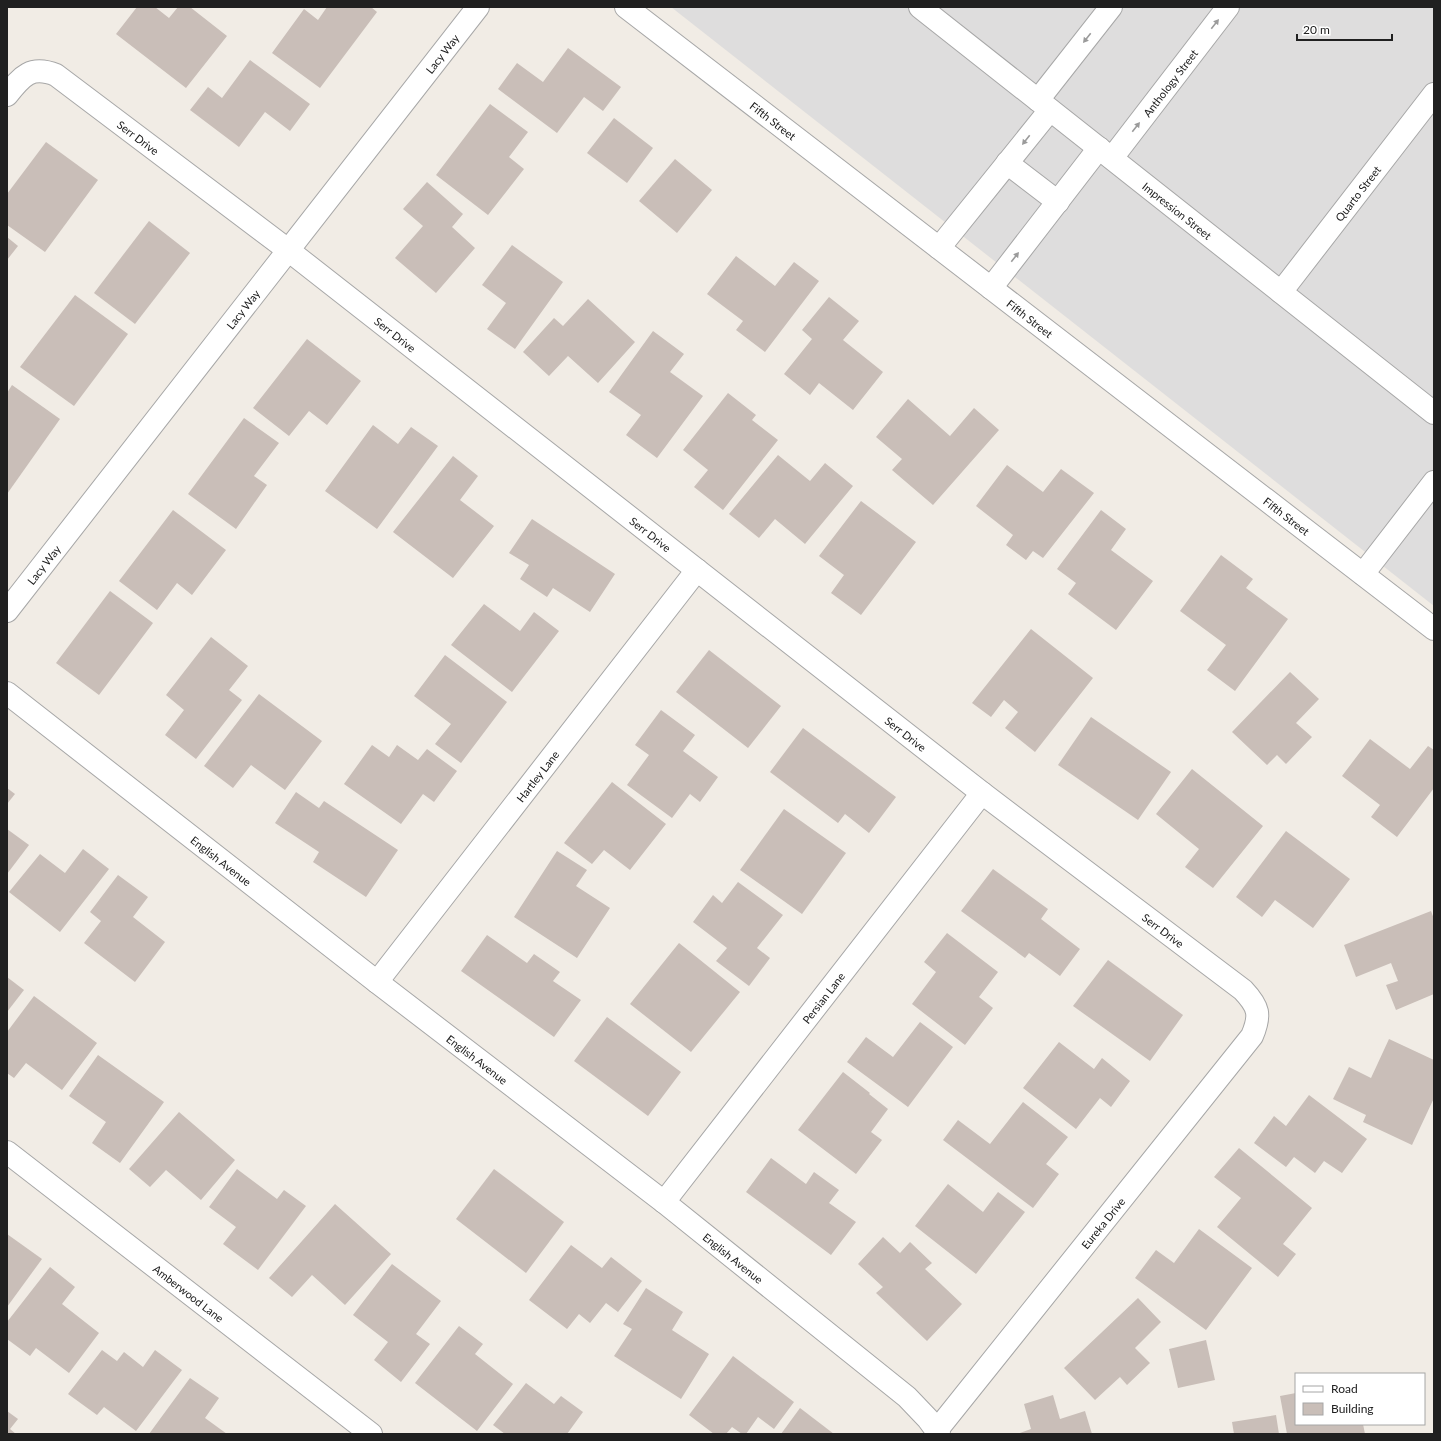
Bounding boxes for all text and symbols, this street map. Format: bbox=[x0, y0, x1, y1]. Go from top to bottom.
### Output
scale bar bbox=[1297, 16, 1392, 42]
one-way arrow bbox=[1211, 19, 1219, 30]
text: 20 m bbox=[1303, 22, 1330, 37]
street label: Lacy Way bbox=[422, 31, 461, 76]
one-way arrow bbox=[1083, 32, 1092, 43]
street label: Anthology Street bbox=[1140, 46, 1200, 119]
street label: Fifth Street bbox=[748, 99, 799, 142]
street label: Serr Drive bbox=[115, 117, 162, 157]
one-way arrow bbox=[1132, 122, 1140, 133]
one-way arrow bbox=[1022, 135, 1030, 146]
street label: Quarto Street bbox=[1332, 163, 1383, 223]
street label: Impression Street bbox=[1140, 179, 1215, 242]
one-way arrow bbox=[1011, 252, 1019, 262]
street label: Lacy Way bbox=[223, 286, 262, 331]
street label: Fifth Street bbox=[1005, 296, 1056, 340]
street label: Serr Drive bbox=[372, 314, 419, 354]
street label: Fifth Street bbox=[1261, 494, 1312, 537]
street label: Serr Drive bbox=[628, 514, 674, 554]
street label: Lacy Way bbox=[24, 542, 63, 587]
street label: Serr Drive bbox=[883, 713, 929, 754]
street label: Hartley Lane bbox=[513, 748, 561, 804]
street label: English Avenue bbox=[189, 833, 254, 888]
street label: Serr Drive bbox=[1140, 910, 1187, 950]
street label: Persian Lane bbox=[799, 969, 847, 1026]
street label: English Avenue bbox=[444, 1032, 511, 1086]
street label: Eureka Drive bbox=[1078, 1195, 1128, 1251]
street label: English Avenue bbox=[701, 1230, 766, 1286]
street label: Amberwood Lane bbox=[151, 1261, 227, 1324]
legend bbox=[1295, 1373, 1425, 1425]
text: Road bbox=[1331, 1381, 1358, 1396]
text: Building bbox=[1331, 1401, 1374, 1416]

